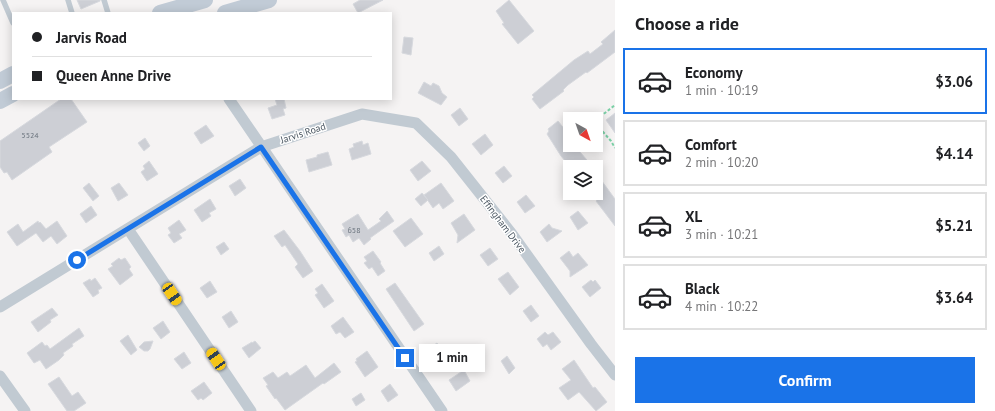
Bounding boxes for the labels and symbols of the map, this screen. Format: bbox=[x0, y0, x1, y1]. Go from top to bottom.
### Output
north arrow bbox=[563, 112, 603, 152]
street label: Jarvis Road bbox=[278, 120, 327, 147]
house number: 5524 bbox=[21, 130, 39, 140]
street label: Effingham Drive bbox=[477, 193, 529, 255]
house number: 658 bbox=[347, 225, 361, 235]
route start bbox=[68, 251, 86, 269]
car bbox=[160, 281, 184, 307]
callout: 1 min bbox=[419, 344, 485, 372]
car bbox=[204, 346, 228, 372]
route end bbox=[396, 349, 414, 367]

